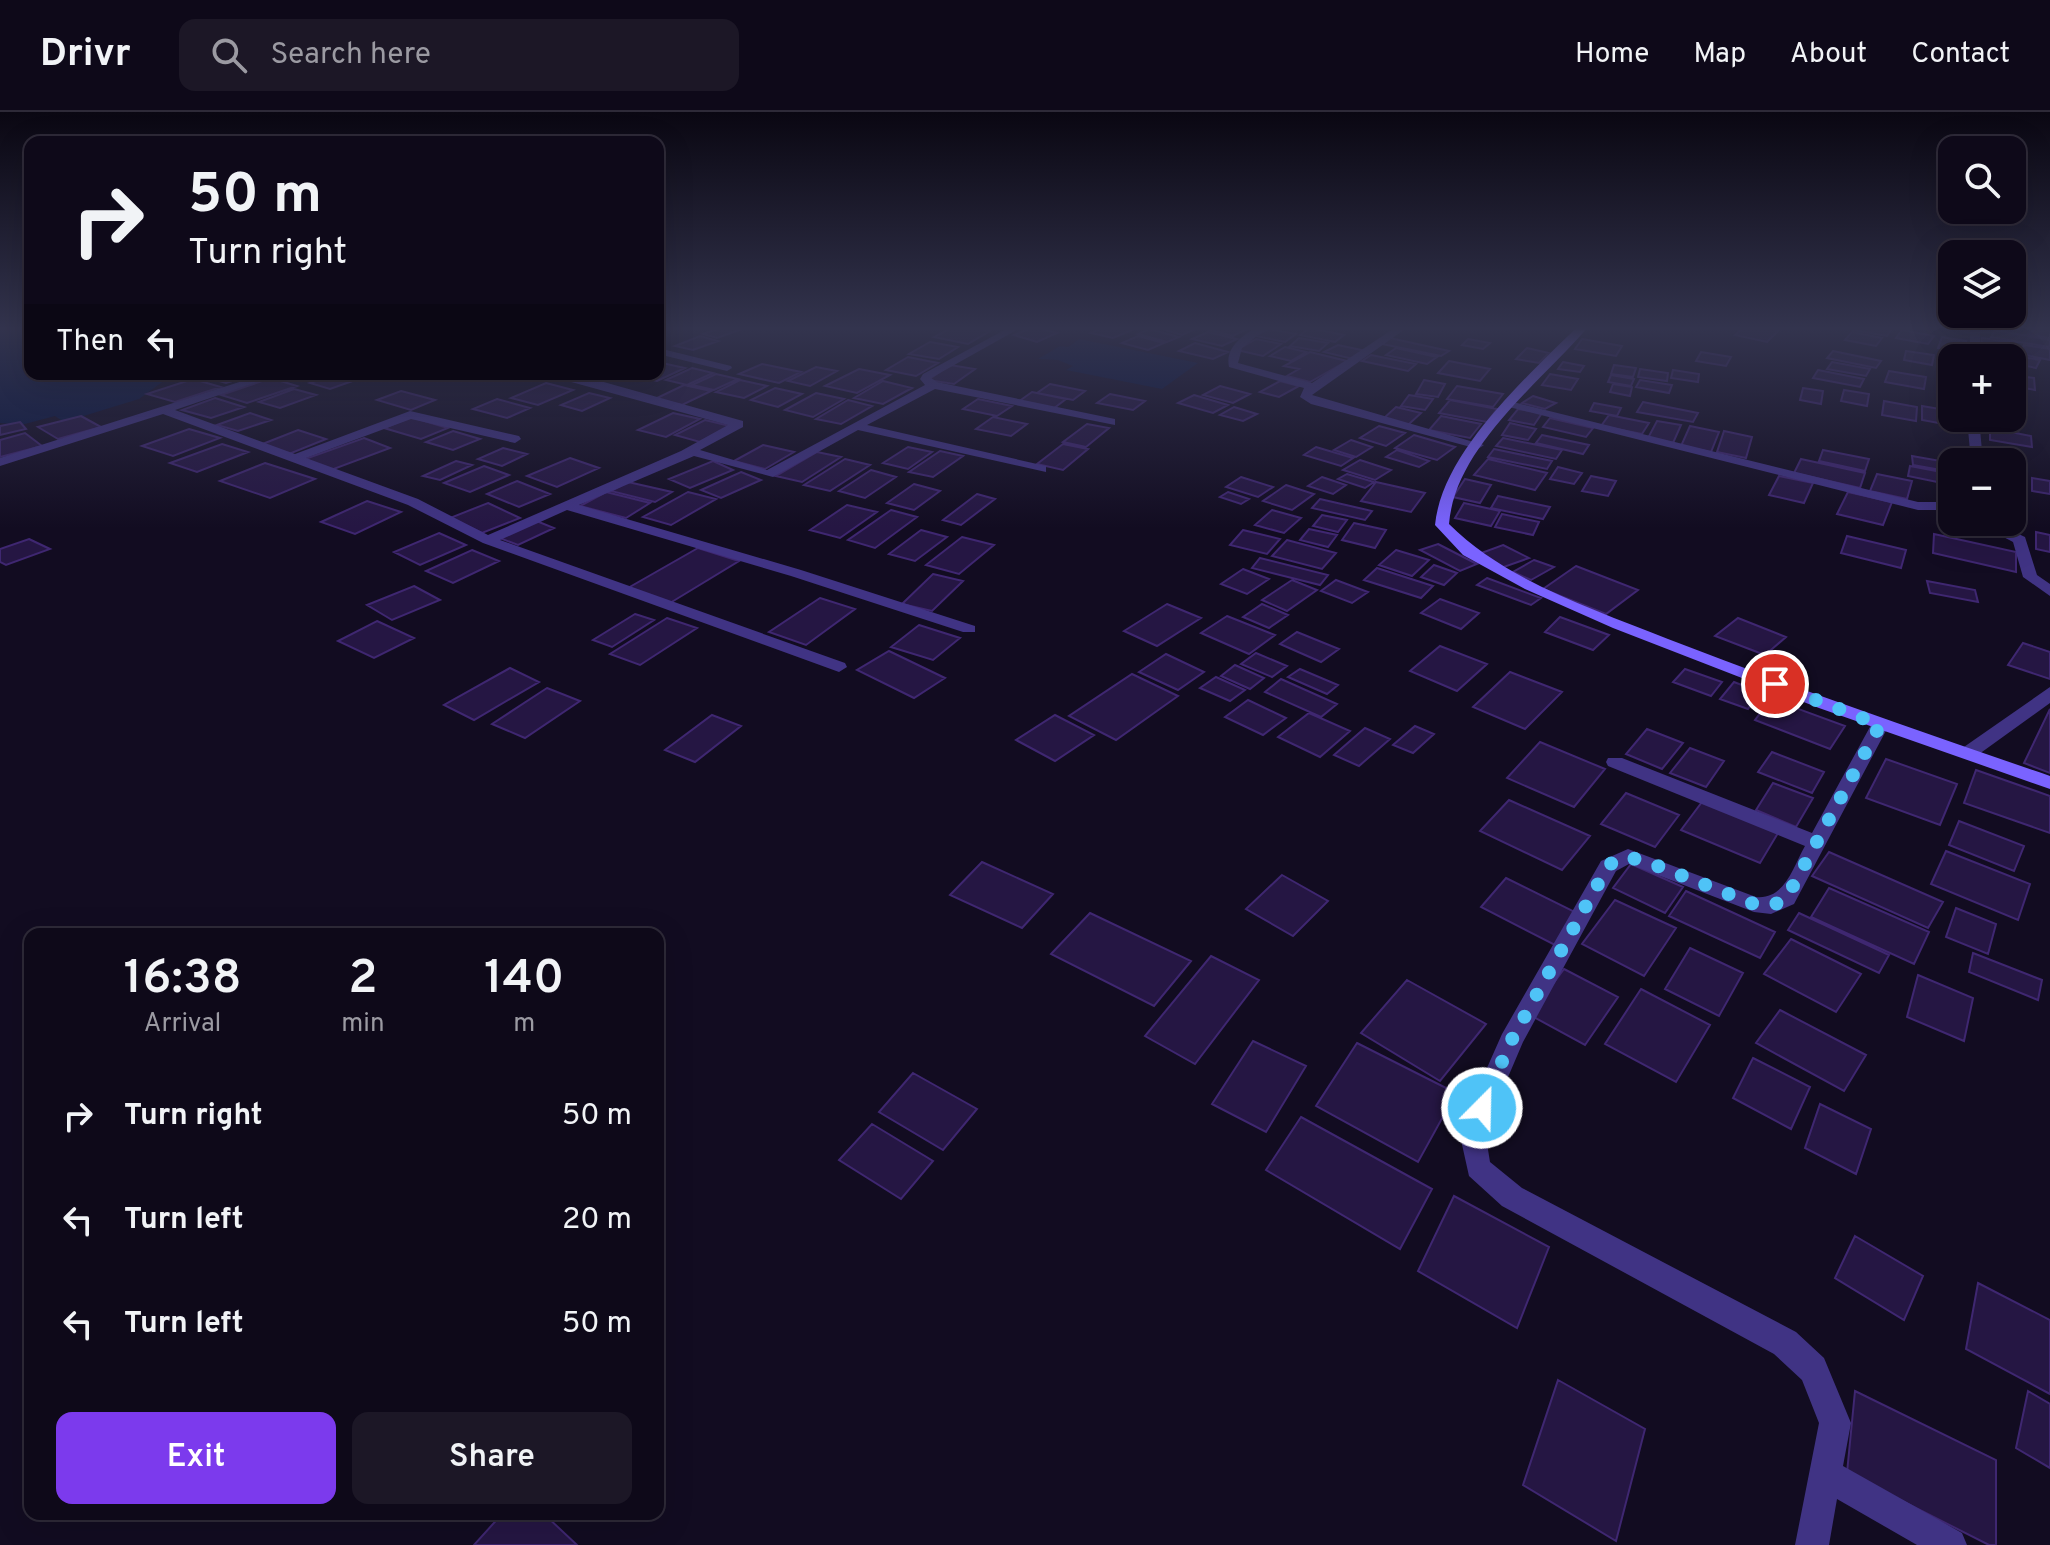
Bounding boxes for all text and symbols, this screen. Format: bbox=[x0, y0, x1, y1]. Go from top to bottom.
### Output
search box bbox=[179, 19, 739, 91]
text: Drivr bbox=[40, 31, 131, 80]
icon: search bbox=[207, 33, 251, 77]
text: Search here bbox=[271, 37, 431, 74]
text: Home bbox=[1575, 37, 1649, 73]
text: Map bbox=[1693, 37, 1746, 73]
text: About bbox=[1790, 37, 1867, 73]
text: Contact bbox=[1911, 37, 2010, 73]
map controls bbox=[1938, 136, 2026, 536]
button: search bbox=[1938, 136, 2026, 224]
text: 50 m bbox=[188, 162, 322, 232]
icon: right bbox=[56, 168, 160, 272]
text: Turn right bbox=[188, 231, 347, 277]
button: layers bbox=[1938, 240, 2026, 328]
icon: left bbox=[140, 320, 184, 364]
text: Then bbox=[56, 324, 124, 361]
button: + bbox=[1938, 344, 2026, 432]
button: − bbox=[1938, 448, 2026, 536]
pin bbox=[1741, 650, 1809, 718]
icon: arrive bbox=[1753, 662, 1797, 706]
text: 16:38 bbox=[124, 950, 242, 1010]
text: 2 bbox=[348, 950, 378, 1010]
text: 140 bbox=[484, 950, 564, 1010]
text: Arrival bbox=[144, 1008, 221, 1041]
text: min bbox=[341, 1008, 385, 1041]
text: m bbox=[513, 1008, 535, 1041]
position arrow bbox=[1440, 1066, 1524, 1150]
icon: right bbox=[56, 1094, 100, 1138]
text: Turn right bbox=[124, 1098, 262, 1135]
text: 50 m bbox=[562, 1098, 632, 1135]
icon: left bbox=[56, 1198, 100, 1242]
text: Turn left bbox=[124, 1202, 244, 1239]
text: 20 m bbox=[562, 1202, 632, 1239]
icon: left bbox=[56, 1302, 100, 1346]
text: Turn left bbox=[124, 1306, 244, 1343]
text: 50 m bbox=[562, 1306, 632, 1343]
button: Exit bbox=[56, 1412, 336, 1504]
button: Share bbox=[352, 1412, 632, 1504]

